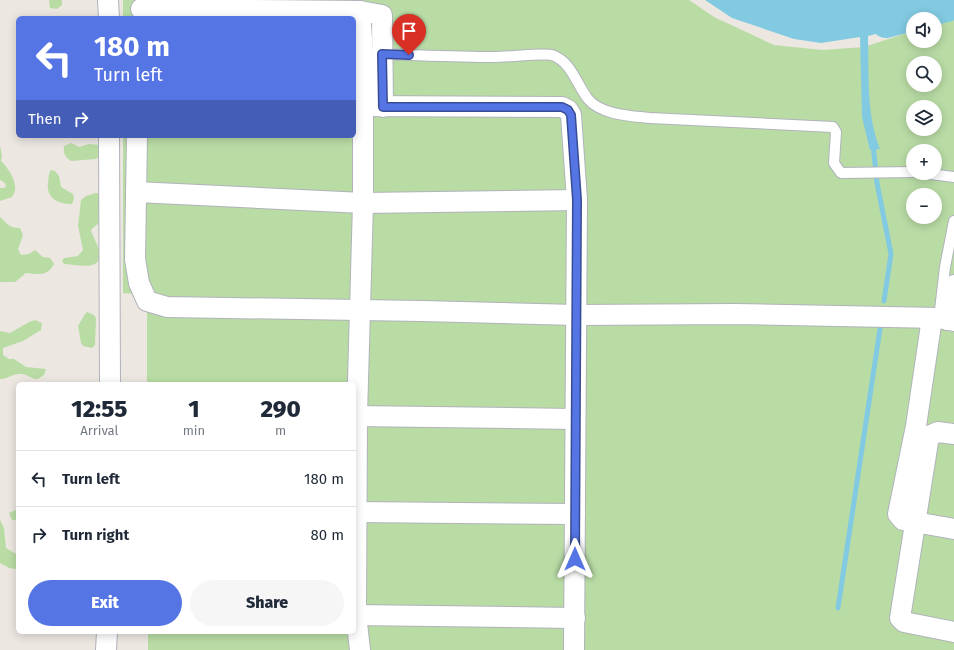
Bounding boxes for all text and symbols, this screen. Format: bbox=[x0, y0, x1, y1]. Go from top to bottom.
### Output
map controls bbox=[906, 12, 942, 224]
button: sound bbox=[906, 12, 942, 48]
pin bbox=[392, 14, 426, 55]
icon: arrive bbox=[398, 20, 420, 42]
text: 180 m bbox=[94, 30, 170, 63]
icon: left bbox=[28, 32, 80, 84]
button: search bbox=[906, 56, 942, 92]
text: Turn left bbox=[94, 64, 163, 86]
button: layers bbox=[906, 100, 942, 136]
icon: right bbox=[70, 108, 92, 130]
text: Then bbox=[28, 110, 62, 128]
button: + bbox=[906, 144, 942, 180]
button: − bbox=[906, 188, 942, 224]
text: 12:55 bbox=[71, 395, 127, 423]
text: 1 bbox=[188, 395, 200, 423]
text: 290 bbox=[260, 395, 301, 423]
text: Arrival bbox=[80, 423, 118, 438]
text: min bbox=[183, 423, 205, 438]
text: m bbox=[275, 423, 286, 438]
icon: left bbox=[28, 468, 50, 490]
text: Turn left bbox=[62, 470, 120, 488]
text: 180 m bbox=[304, 470, 344, 488]
icon: right bbox=[28, 524, 50, 546]
text: Turn right bbox=[62, 526, 129, 544]
text: 80 m bbox=[311, 526, 344, 544]
position arrow bbox=[554, 538, 596, 580]
button: Exit bbox=[28, 580, 182, 626]
button: Share bbox=[190, 580, 344, 626]

